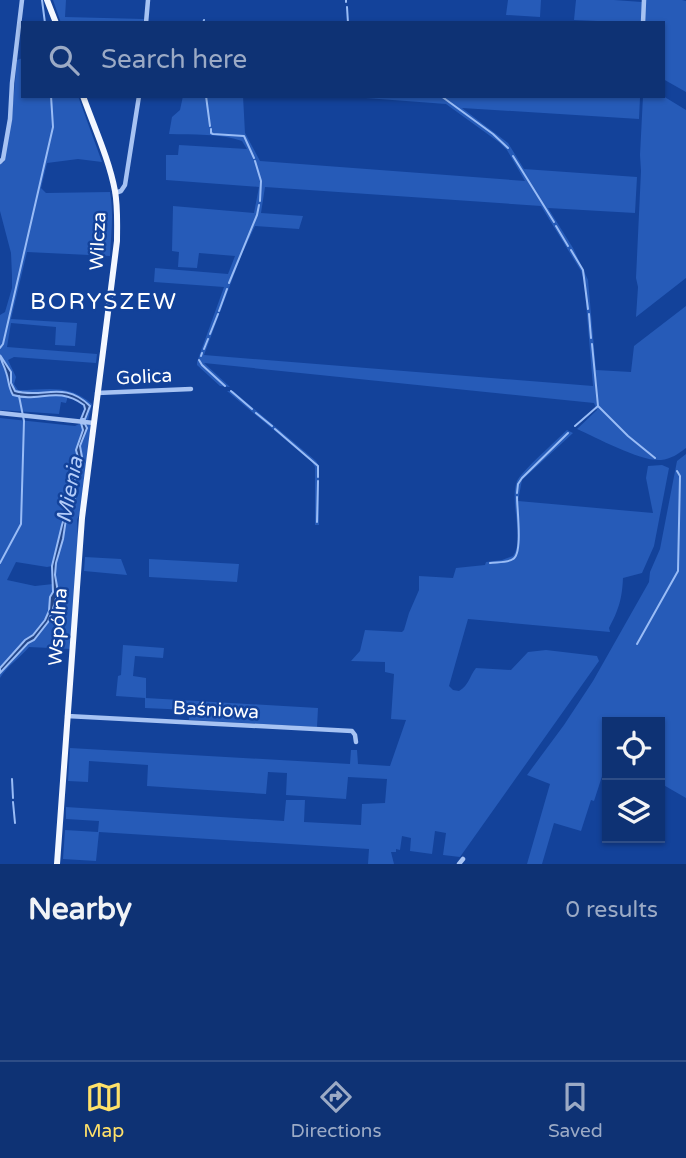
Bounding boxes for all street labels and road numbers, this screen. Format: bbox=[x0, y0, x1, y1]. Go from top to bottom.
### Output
street label: Wilcza bbox=[85, 211, 111, 271]
street label: Golica bbox=[115, 365, 173, 389]
street label: Wspólna bbox=[44, 587, 72, 667]
street label: Baśniowa bbox=[172, 697, 260, 723]

